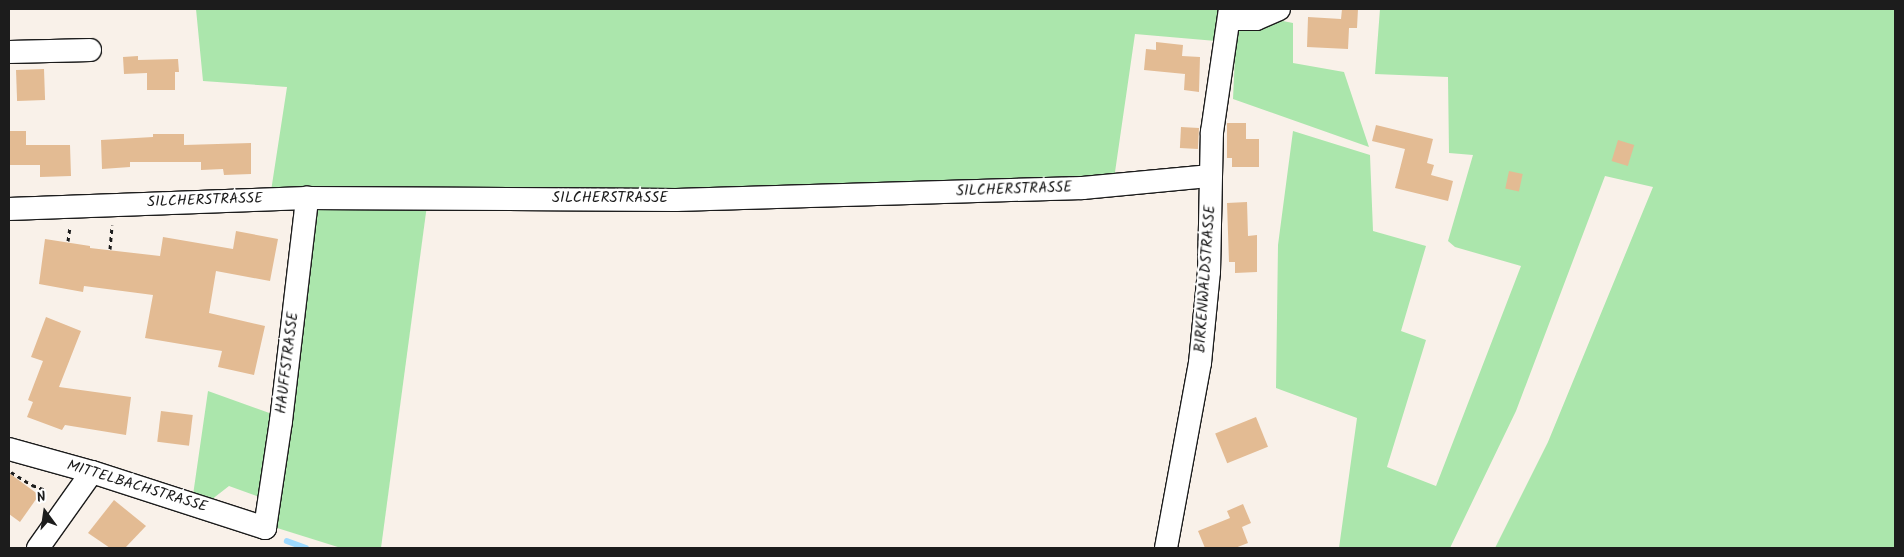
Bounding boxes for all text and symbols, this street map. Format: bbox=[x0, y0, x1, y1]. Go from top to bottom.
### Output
street label: SILCHERSTRASSE bbox=[956, 179, 1072, 201]
street label: SILCHERSTRASSE bbox=[147, 190, 263, 212]
street label: SILCHERSTRASSE bbox=[552, 190, 668, 208]
street label: BIRKENWALDSTRASSE bbox=[1192, 205, 1220, 353]
street label: HAUFFSTRASSE bbox=[273, 311, 303, 415]
street label: MITTELBACHSTRASSE bbox=[65, 457, 209, 517]
text: N bbox=[34, 486, 48, 509]
north arrow bbox=[20, 487, 70, 537]

